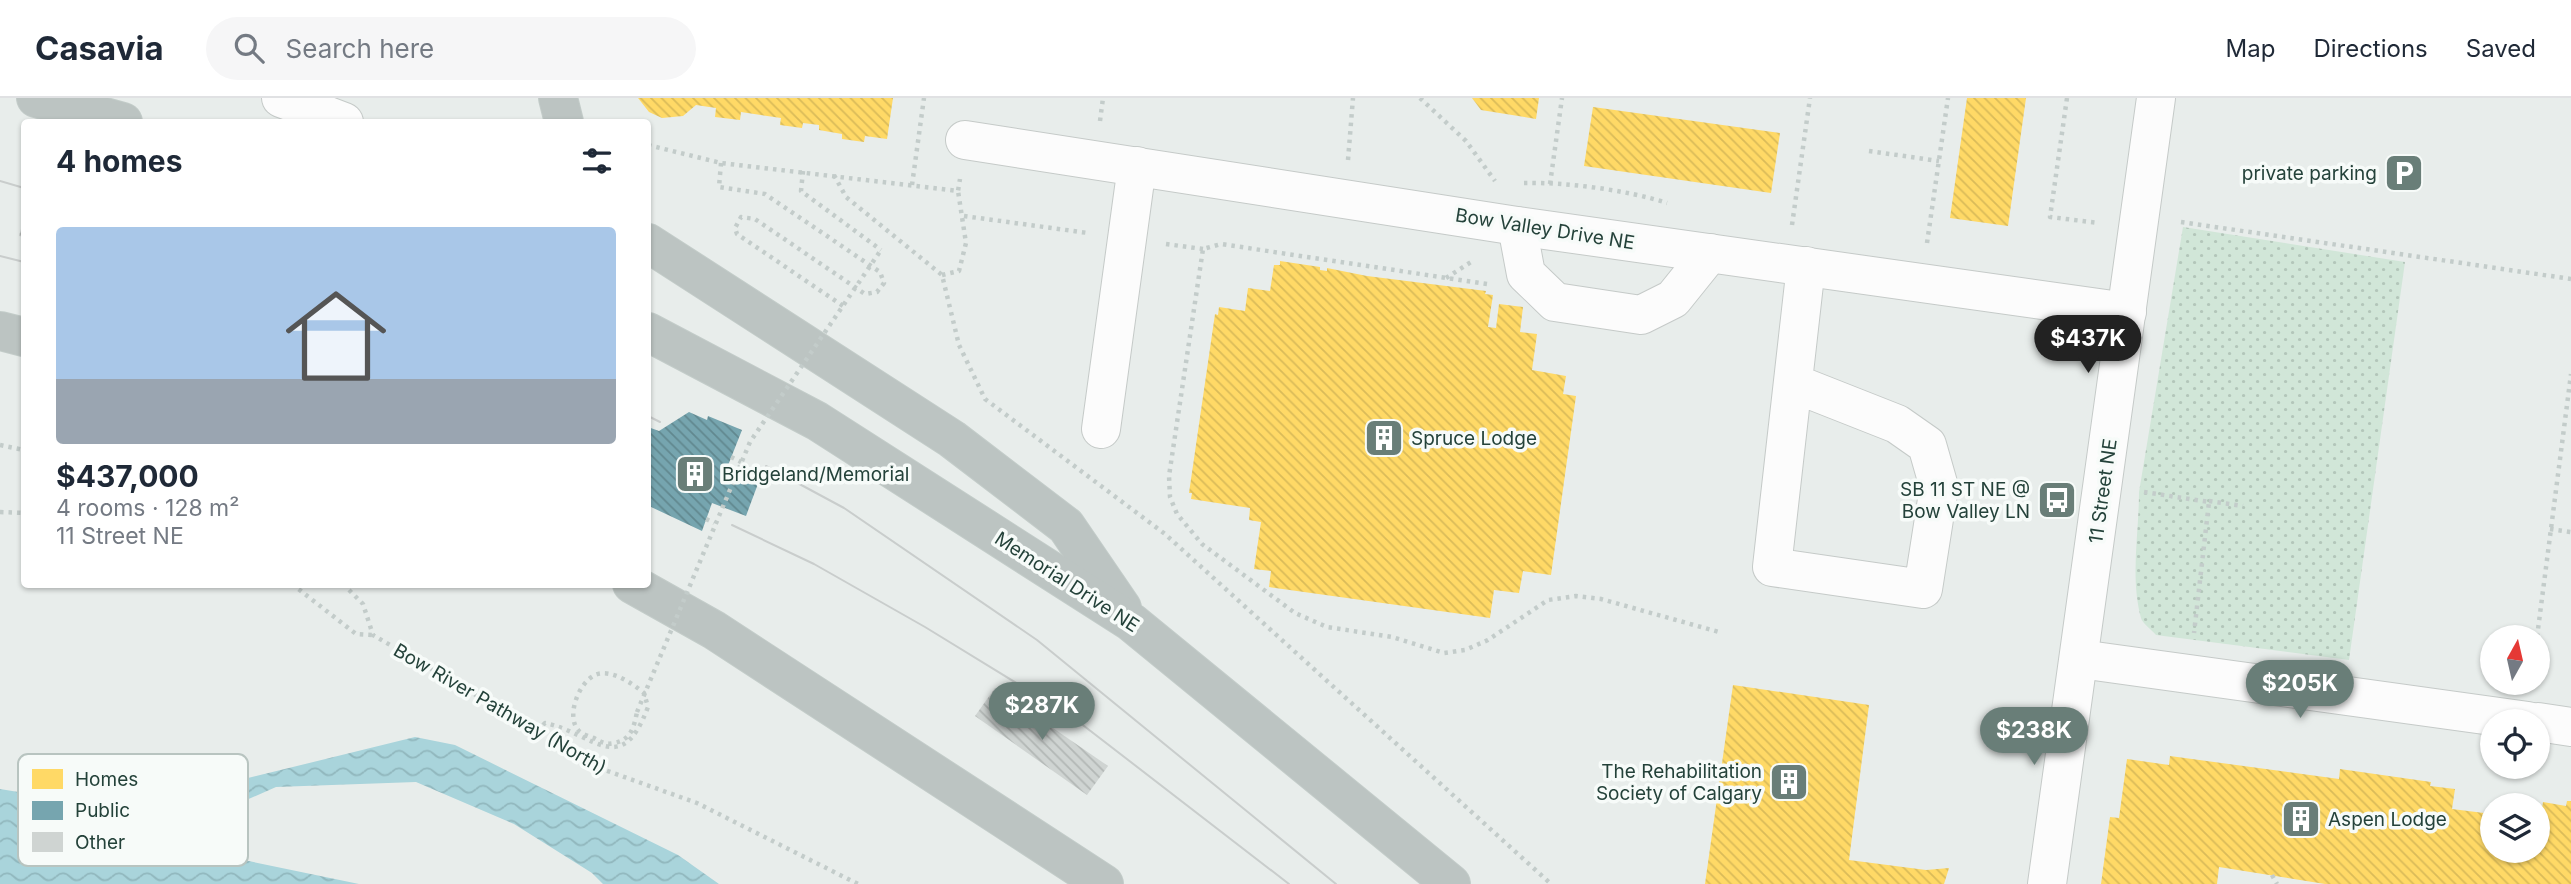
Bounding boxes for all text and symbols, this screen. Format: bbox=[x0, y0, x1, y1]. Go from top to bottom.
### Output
search box bbox=[206, 17, 696, 80]
text: Casavia bbox=[35, 28, 164, 68]
icon: search bbox=[230, 29, 268, 67]
text: Search here bbox=[286, 33, 434, 64]
text: Map bbox=[2226, 34, 2275, 63]
text: Directions bbox=[2313, 34, 2428, 63]
text: Saved bbox=[2466, 34, 2536, 63]
icon: filters bbox=[578, 142, 616, 180]
text: 4 homes bbox=[56, 143, 183, 179]
parking icon: private parking bbox=[2383, 152, 2425, 194]
place label: private parking bbox=[2242, 162, 2377, 185]
street label: Bow Valley Drive NE bbox=[1454, 203, 1636, 255]
icon: home bbox=[273, 273, 399, 399]
pin: $437K bbox=[2039, 316, 2137, 375]
text: $437K bbox=[2050, 324, 2126, 352]
building icon: Spruce Lodge bbox=[1363, 417, 1405, 459]
place label: Spruce Lodge bbox=[1411, 427, 1537, 450]
street label: 11 Street NE bbox=[2084, 437, 2122, 545]
building icon: Bridgeland/Memorial bbox=[674, 453, 716, 495]
text: $437,000 bbox=[56, 458, 199, 494]
place label: Bridgeland/Memorial bbox=[722, 463, 909, 486]
place label: SB 11 ST NE @ Bow Valley LN bbox=[1900, 478, 2030, 523]
bus stop icon: SB 11 ST NE @ Bow Valley LN bbox=[2036, 479, 2078, 521]
text: 4 rooms · 128 m² bbox=[56, 494, 239, 522]
text: 11 Street NE bbox=[56, 522, 184, 550]
street label: Memorial Drive NE bbox=[991, 527, 1143, 637]
north arrow bbox=[2480, 625, 2550, 695]
map controls bbox=[2480, 625, 2550, 863]
street label: Bow River Pathway (North) bbox=[390, 639, 610, 779]
pin: $205K bbox=[2251, 660, 2349, 720]
text: $205K bbox=[2262, 669, 2338, 697]
pin: $287K bbox=[993, 682, 1091, 742]
text: $287K bbox=[1005, 691, 1079, 719]
pin: $238K bbox=[1985, 708, 2083, 767]
button: locate bbox=[2480, 709, 2550, 779]
text: $238K bbox=[1996, 716, 2072, 744]
legend bbox=[18, 754, 248, 866]
place label: The Rehabilitation Society of Calgary bbox=[1596, 760, 1762, 805]
building icon: The Rehabilitation Society of Calgary bbox=[1768, 761, 1810, 803]
text: Homes bbox=[75, 768, 138, 791]
button: layers bbox=[2480, 793, 2550, 863]
building icon: Aspen Lodge bbox=[2280, 798, 2322, 840]
text: Public bbox=[75, 799, 130, 822]
place label: Aspen Lodge bbox=[2328, 808, 2447, 831]
text: Other bbox=[75, 831, 125, 854]

